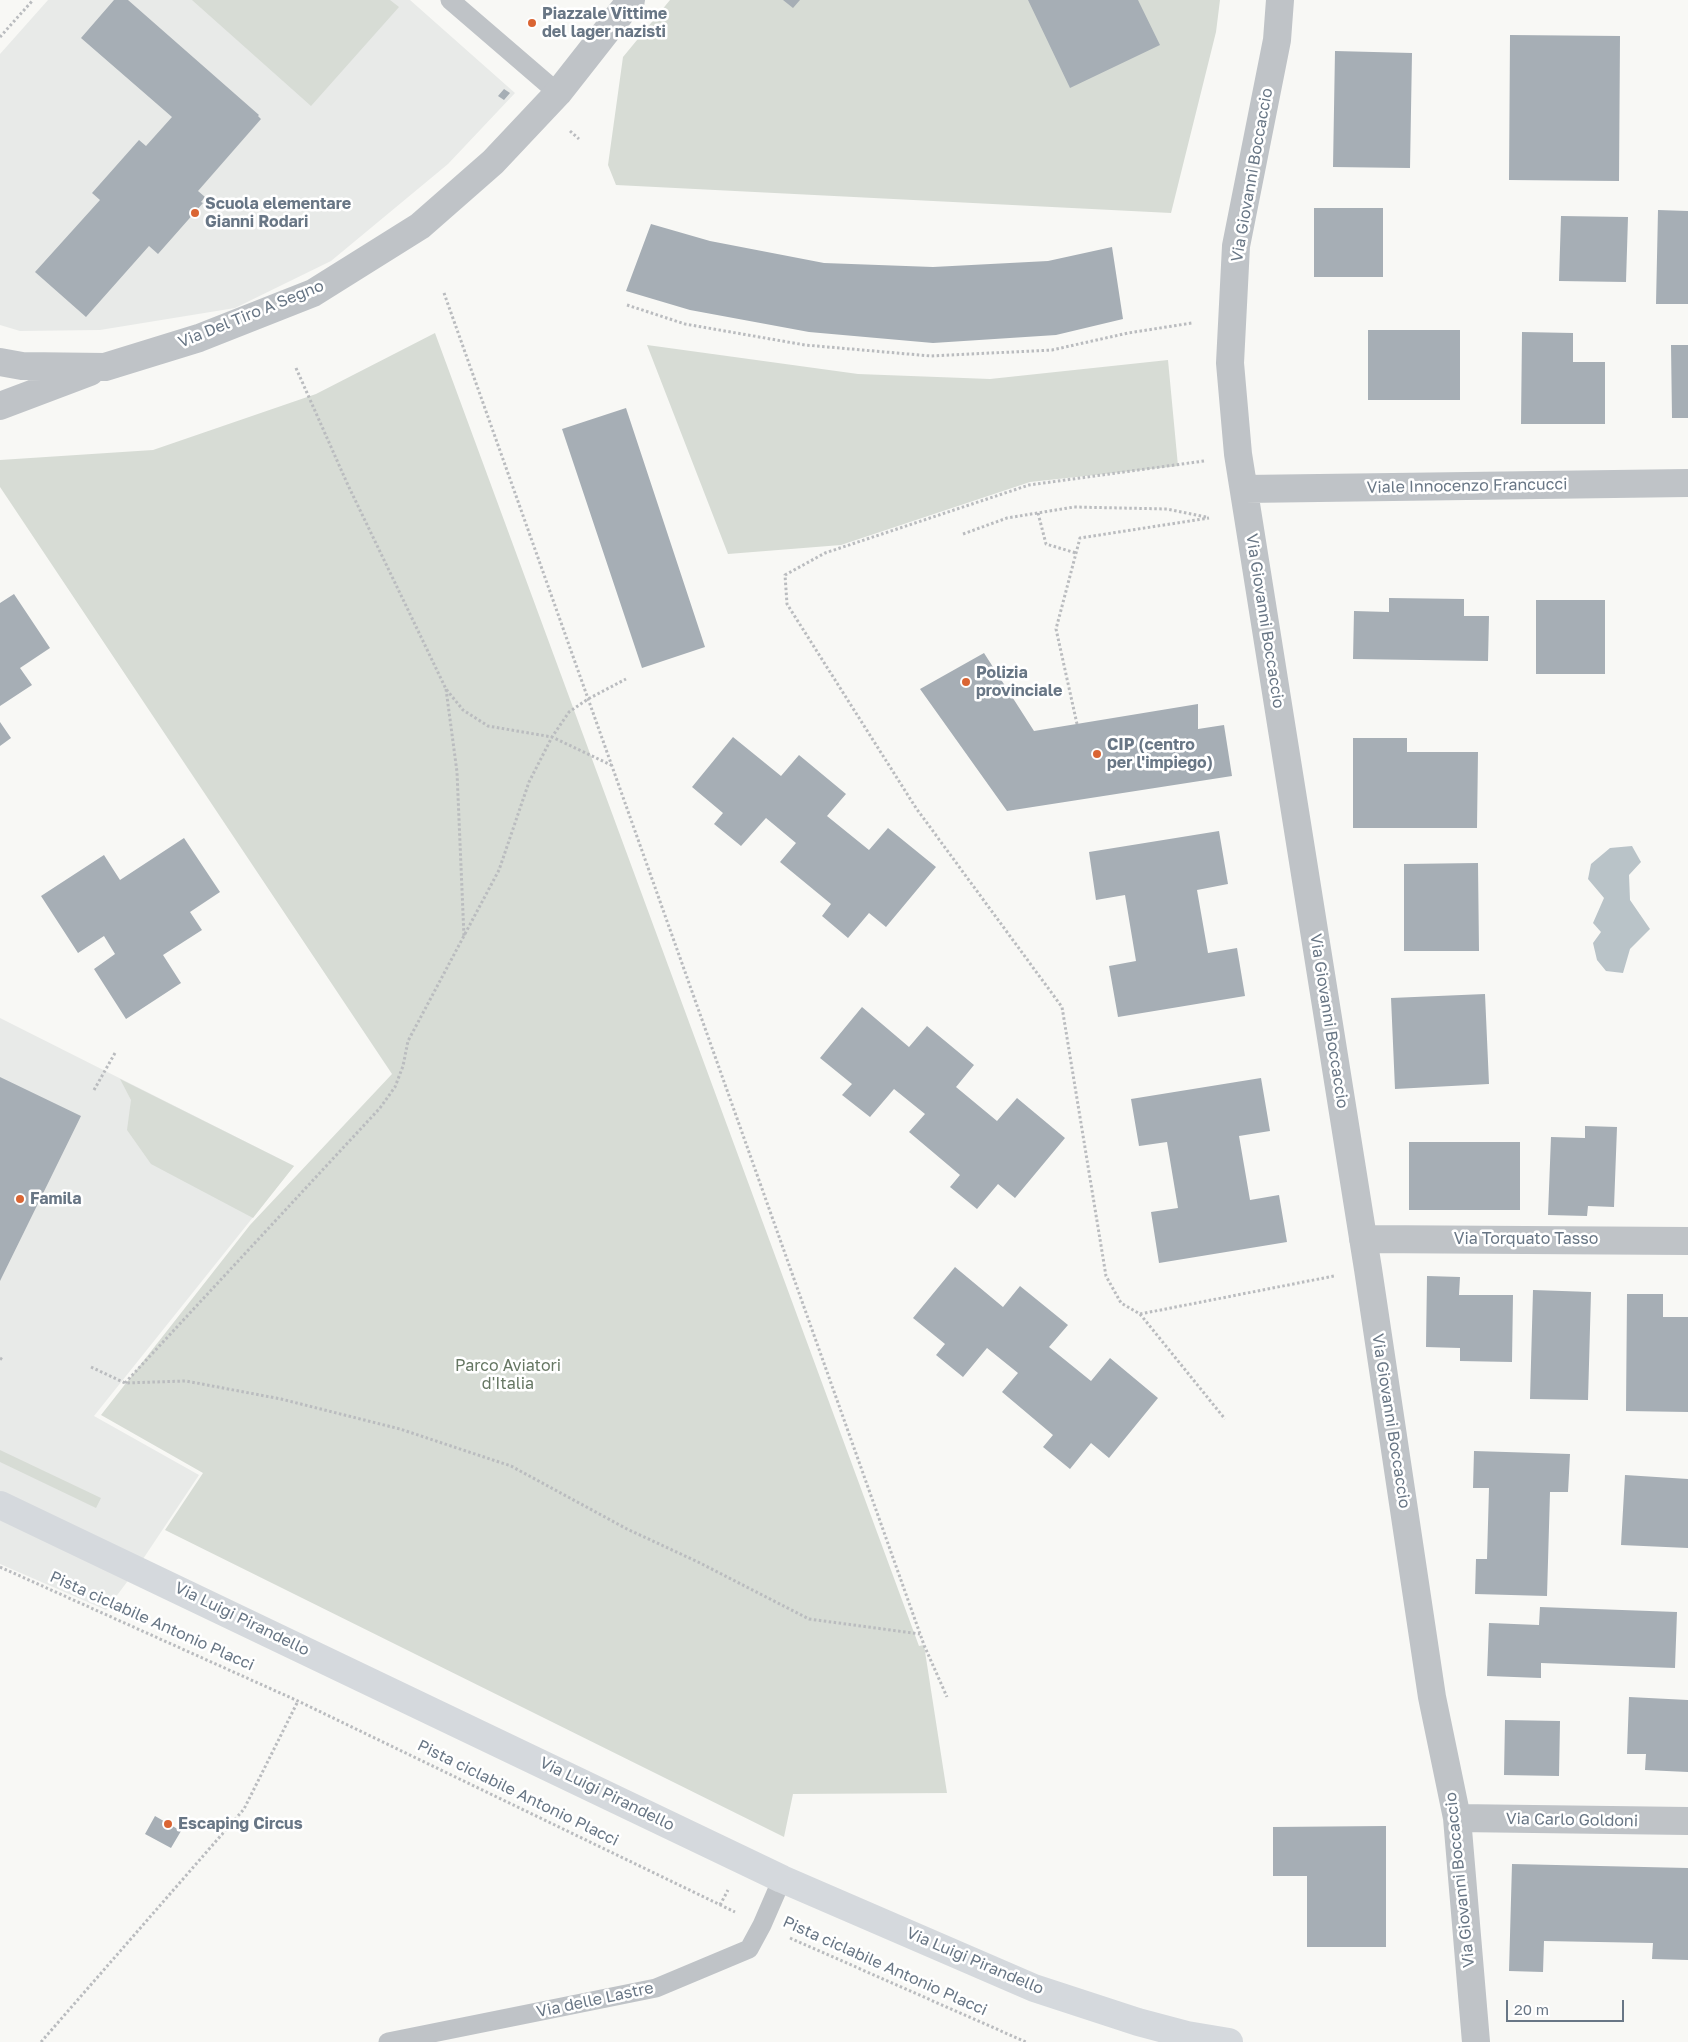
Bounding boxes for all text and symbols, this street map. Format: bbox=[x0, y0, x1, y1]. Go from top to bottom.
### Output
place label: Piazzale Vittime del lager nazisti bbox=[542, 4, 667, 42]
marker: Piazzale Vittime del lager nazisti bbox=[526, 17, 538, 29]
street label: Via Giovanni Boccaccio bbox=[1227, 86, 1277, 264]
place label: Scuola elementare Gianni Rodari bbox=[205, 194, 351, 232]
marker: Scuola elementare Gianni Rodari bbox=[189, 207, 201, 219]
street label: Via Del Tiro A Segno bbox=[176, 276, 326, 352]
street label: Viale Innocenzo Francucci bbox=[1366, 475, 1568, 497]
street label: Via Giovanni Boccaccio bbox=[1242, 532, 1288, 710]
place label: Polizia provinciale bbox=[976, 663, 1062, 701]
marker: Polizia provinciale bbox=[960, 676, 972, 688]
place label: CIP (centro per l'impiego) bbox=[1107, 735, 1213, 773]
marker: CIP (centro per l'impiego) bbox=[1091, 748, 1103, 760]
street label: Via Giovanni Boccaccio bbox=[1306, 932, 1352, 1110]
place label: Famila bbox=[30, 1189, 81, 1209]
marker: Famila bbox=[14, 1193, 26, 1205]
street label: Via Torquato Tasso bbox=[1454, 1229, 1598, 1249]
street label: Via Giovanni Boccaccio bbox=[1368, 1332, 1414, 1510]
park label: Parco Aviatori d'Italia bbox=[455, 1356, 561, 1394]
street label: Pista ciclabile Antonio Placci bbox=[47, 1567, 257, 1675]
street label: Via Luigi Pirandello bbox=[172, 1578, 312, 1660]
street label: Pista ciclabile Antonio Placci bbox=[414, 1736, 622, 1850]
street label: Via Luigi Pirandello bbox=[537, 1753, 677, 1835]
street label: Via Giovanni Boccaccio bbox=[1441, 1791, 1479, 1969]
street label: Via Carlo Goldoni bbox=[1506, 1809, 1638, 1831]
place label: Escaping Circus bbox=[178, 1814, 303, 1834]
marker: Escaping Circus bbox=[162, 1818, 174, 1830]
street label: Pista ciclabile Antonio Placci bbox=[780, 1912, 990, 2020]
street label: Via Luigi Pirandello bbox=[903, 1923, 1047, 1999]
street label: Via delle Lastre bbox=[535, 1978, 655, 2022]
scale bar bbox=[1508, 1990, 1626, 2022]
text: 20 m bbox=[1514, 2000, 1549, 2018]

